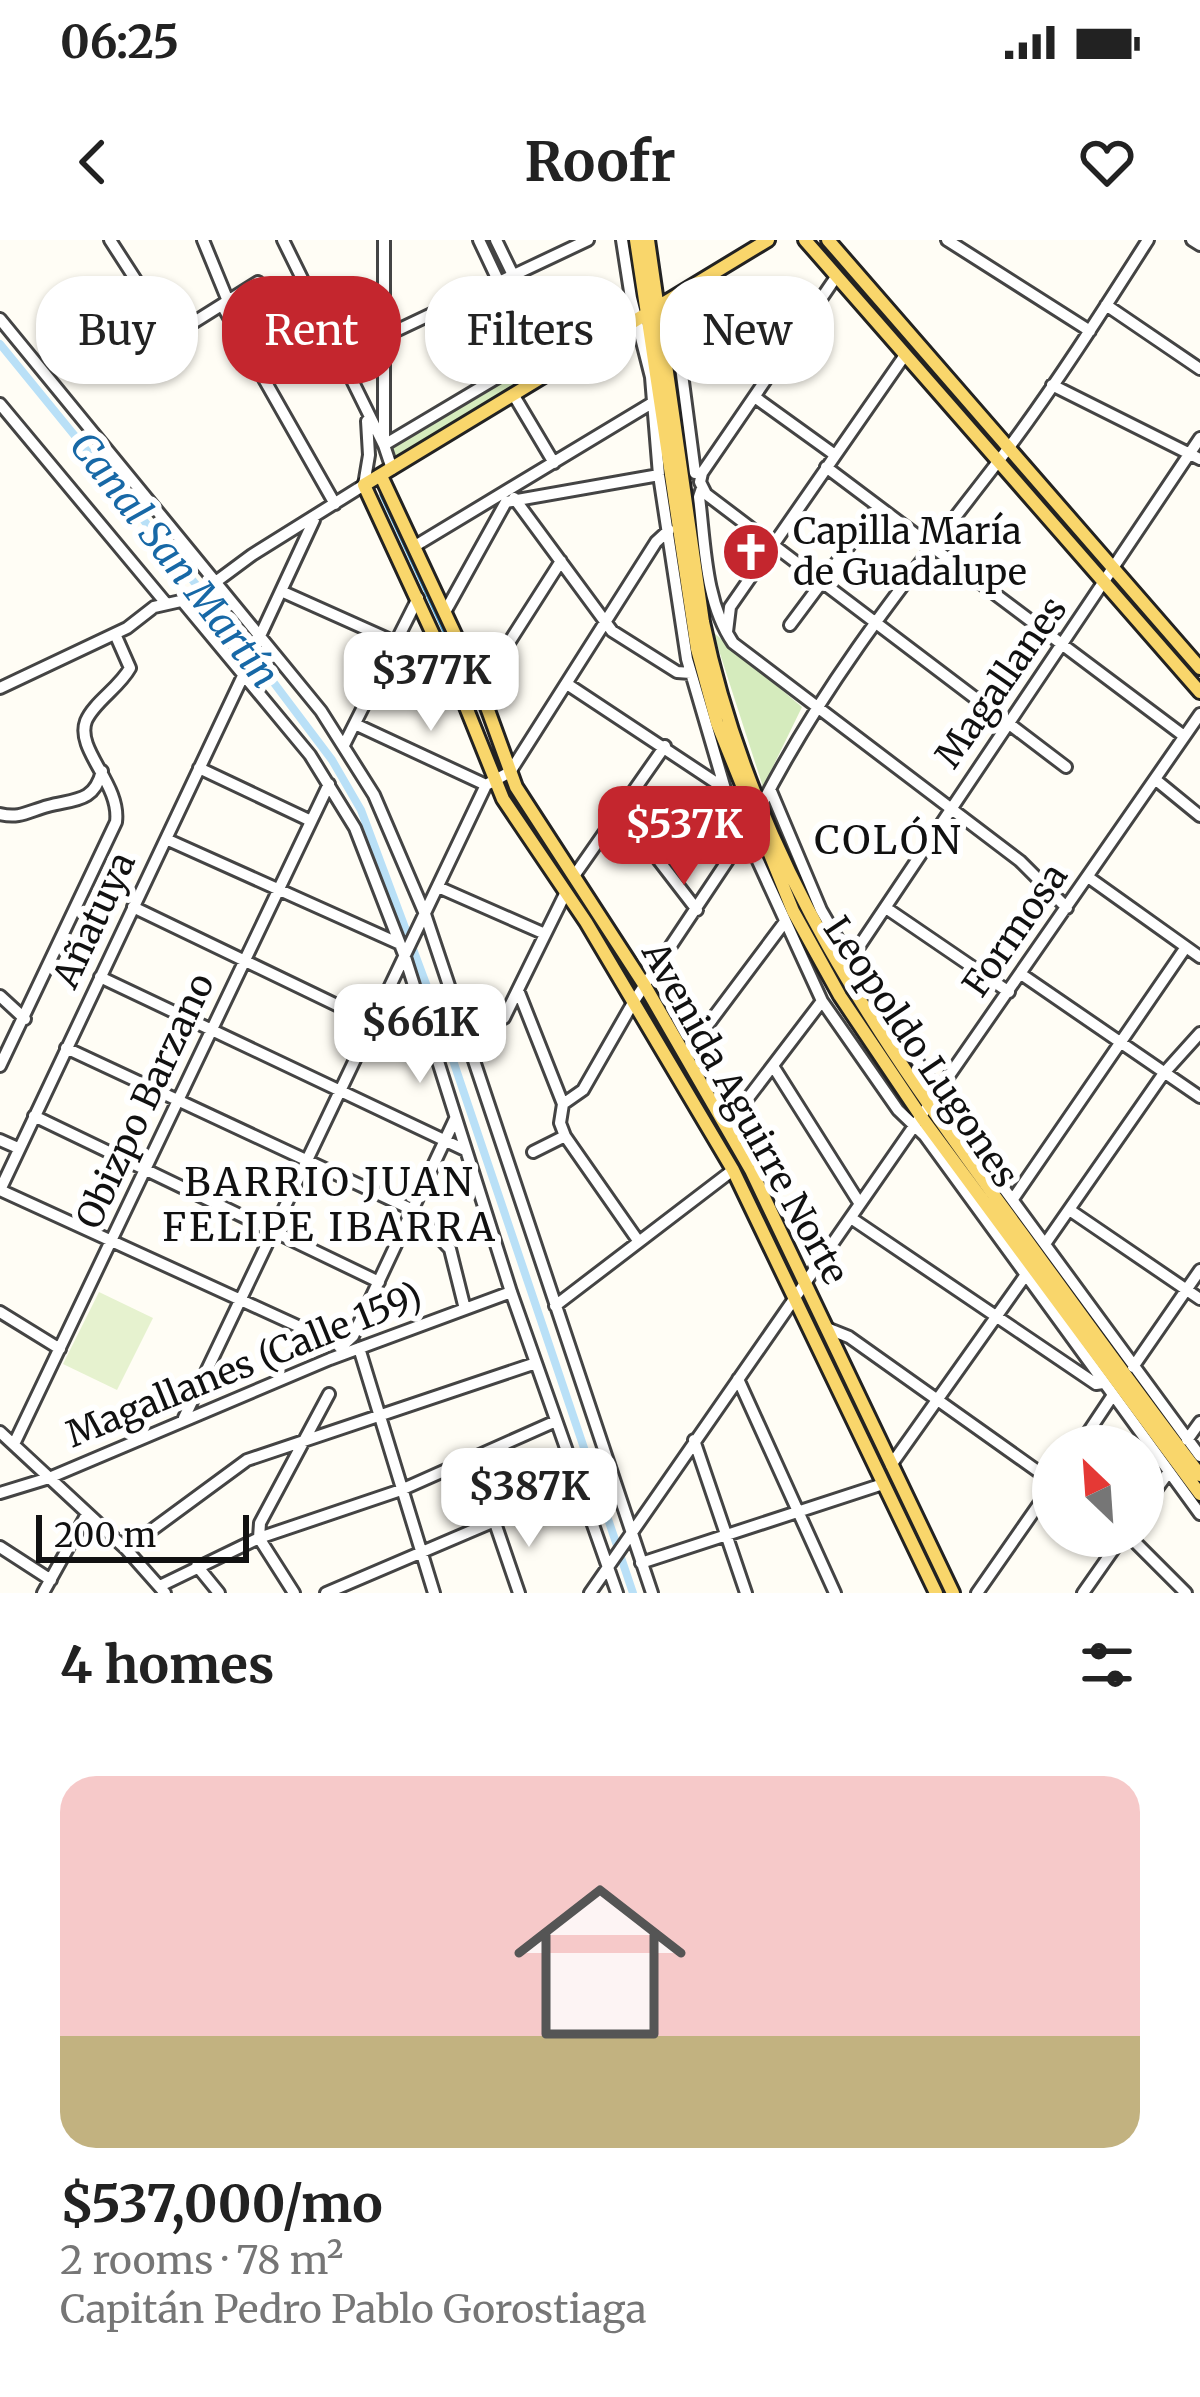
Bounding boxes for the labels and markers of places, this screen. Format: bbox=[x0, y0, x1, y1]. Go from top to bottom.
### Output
place label: Capilla María de Guadalupe bbox=[793, 509, 1027, 595]
church icon: Capilla María de Guadalupe bbox=[720, 521, 782, 583]
pin: $377K bbox=[347, 632, 515, 734]
pin: $537K bbox=[600, 786, 768, 888]
pin: $661K bbox=[336, 984, 504, 1086]
pin: $387K bbox=[445, 1448, 613, 1550]

